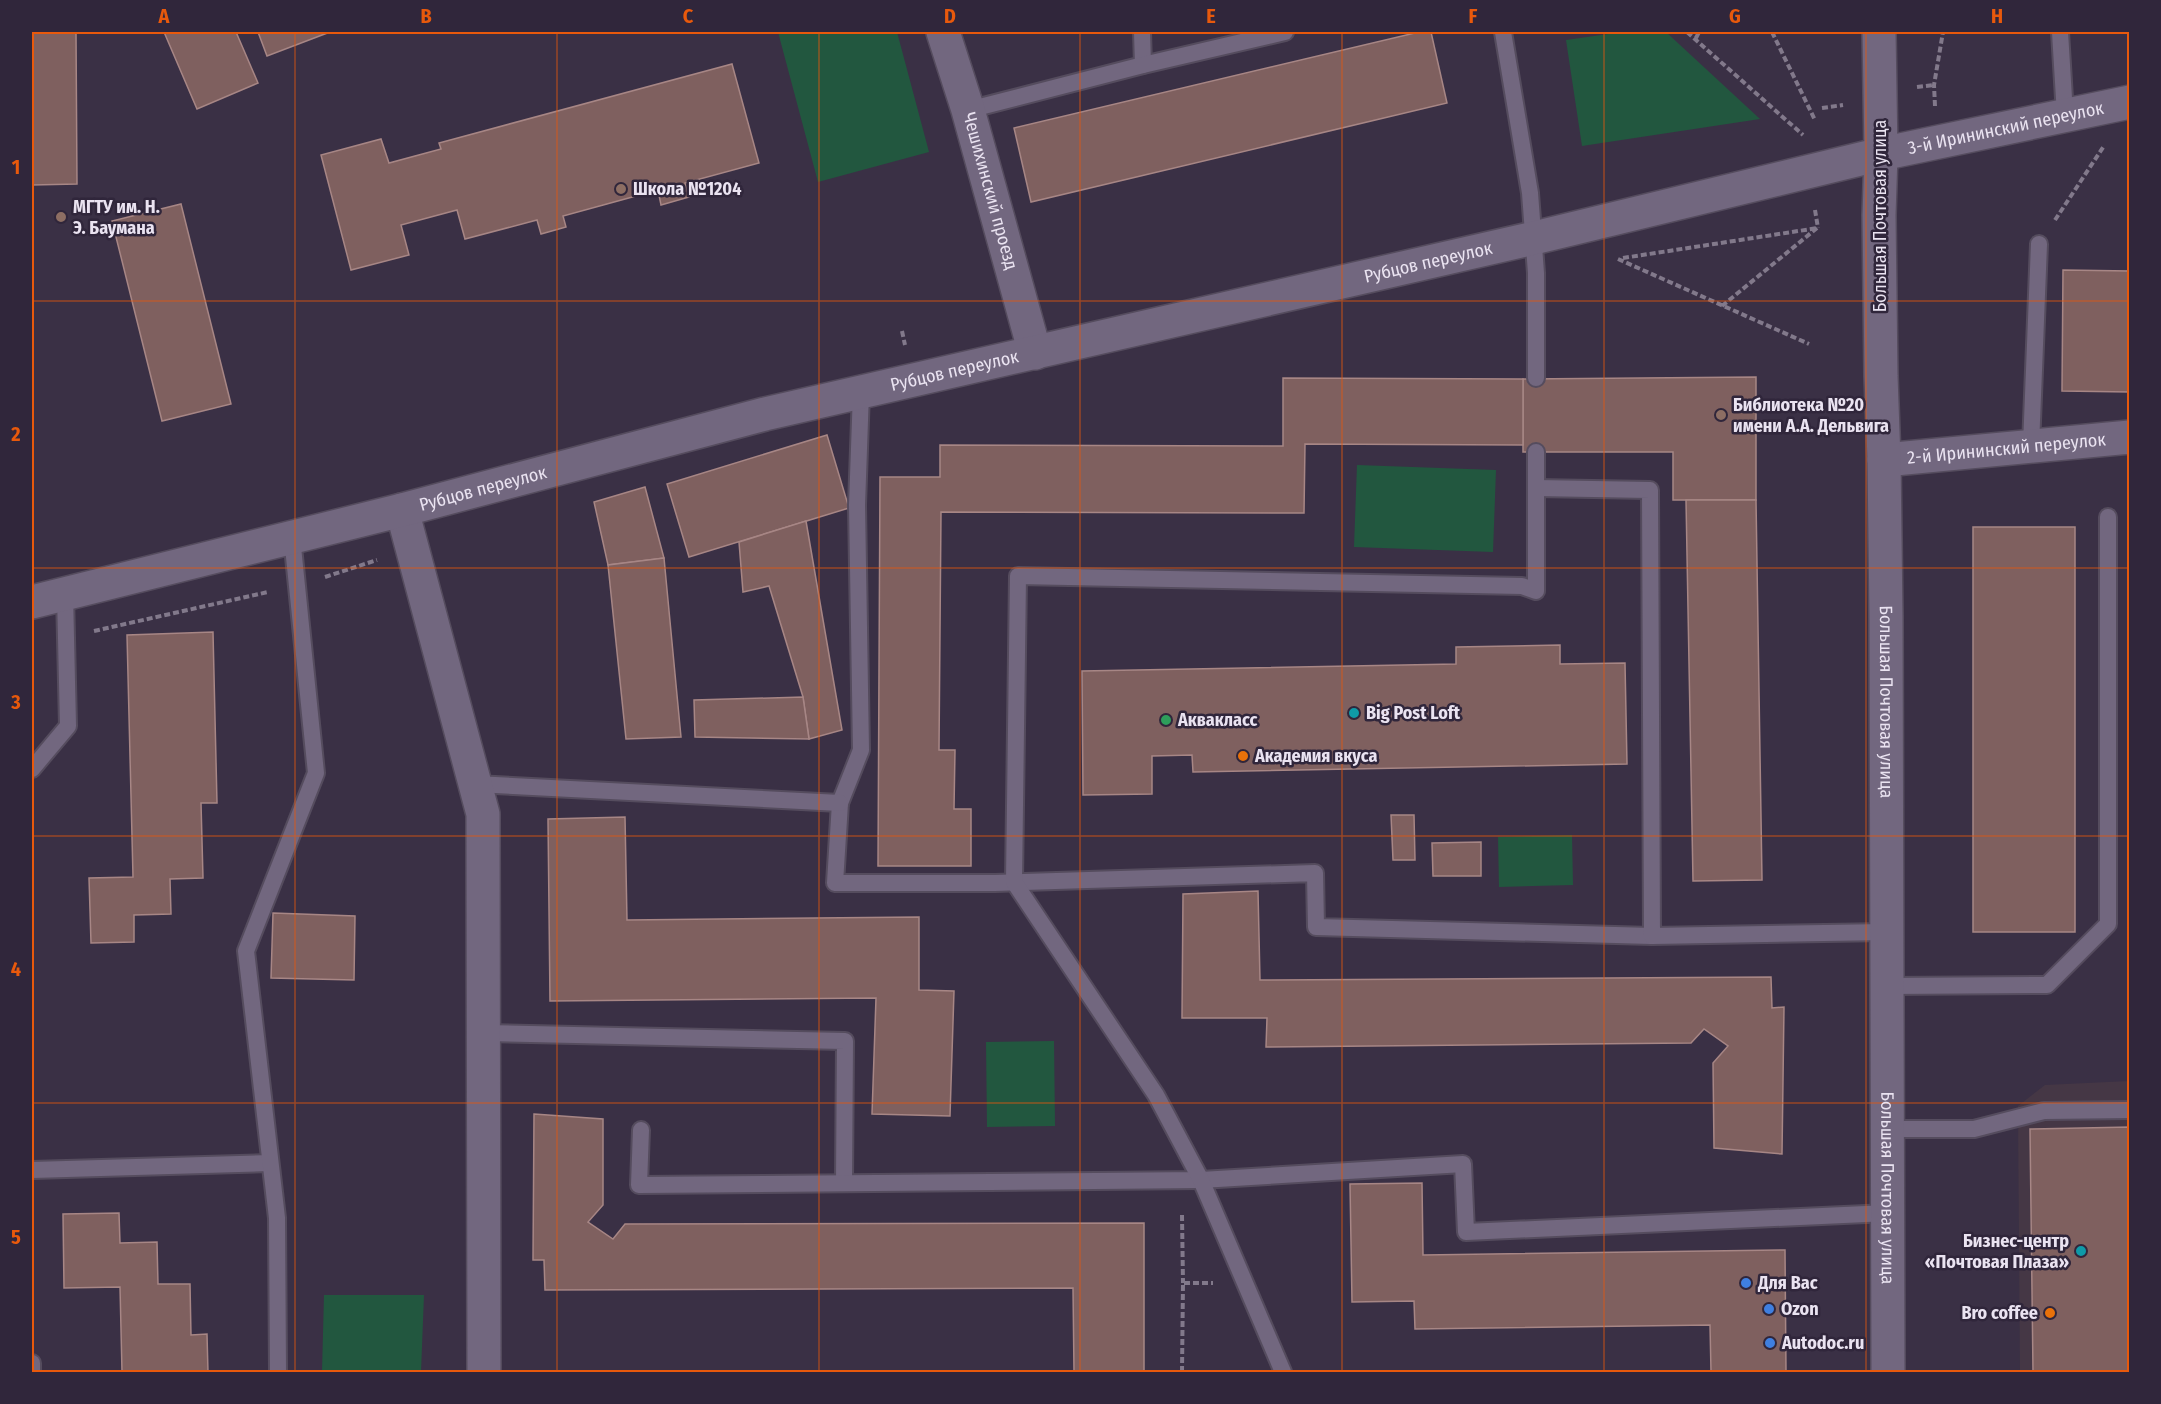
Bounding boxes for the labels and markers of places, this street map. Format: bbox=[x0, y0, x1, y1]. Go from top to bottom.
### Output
place label: Школа №1204 bbox=[633, 178, 741, 200]
marker: Школа №1204 bbox=[614, 182, 628, 196]
place label: МГТУ им. Н. Э. Баумана bbox=[73, 196, 160, 239]
marker: МГТУ им. Н. Э. Баумана bbox=[54, 210, 68, 224]
place label: Библиотека №20 имени А.А. Дельвига bbox=[1733, 394, 1889, 437]
marker: Библиотека №20 имени А.А. Дельвига bbox=[1714, 408, 1728, 422]
place label: Big Post Loft bbox=[1366, 702, 1461, 724]
marker: Big Post Loft bbox=[1347, 706, 1361, 720]
place label: Аквакласс bbox=[1177, 709, 1257, 731]
marker: Аквакласс bbox=[1159, 713, 1173, 727]
place label: Академия вкуса bbox=[1254, 745, 1377, 767]
marker: Академия вкуса bbox=[1236, 749, 1250, 763]
place label: Бизнес-центр «Почтовая Плаза» bbox=[1925, 1230, 2069, 1273]
marker: Бизнес-центр «Почтовая Плаза» bbox=[2074, 1244, 2088, 1258]
place label: Для Вас bbox=[1757, 1272, 1818, 1294]
marker: Для Вас bbox=[1739, 1276, 1753, 1290]
place label: Ozon bbox=[1781, 1298, 1819, 1320]
marker: Ozon bbox=[1762, 1302, 1776, 1316]
place label: Bro coffee bbox=[1961, 1302, 2038, 1324]
marker: Bro coffee bbox=[2043, 1306, 2057, 1320]
place label: Autodoc.ru bbox=[1781, 1332, 1864, 1354]
marker: Autodoc.ru bbox=[1763, 1336, 1777, 1350]

